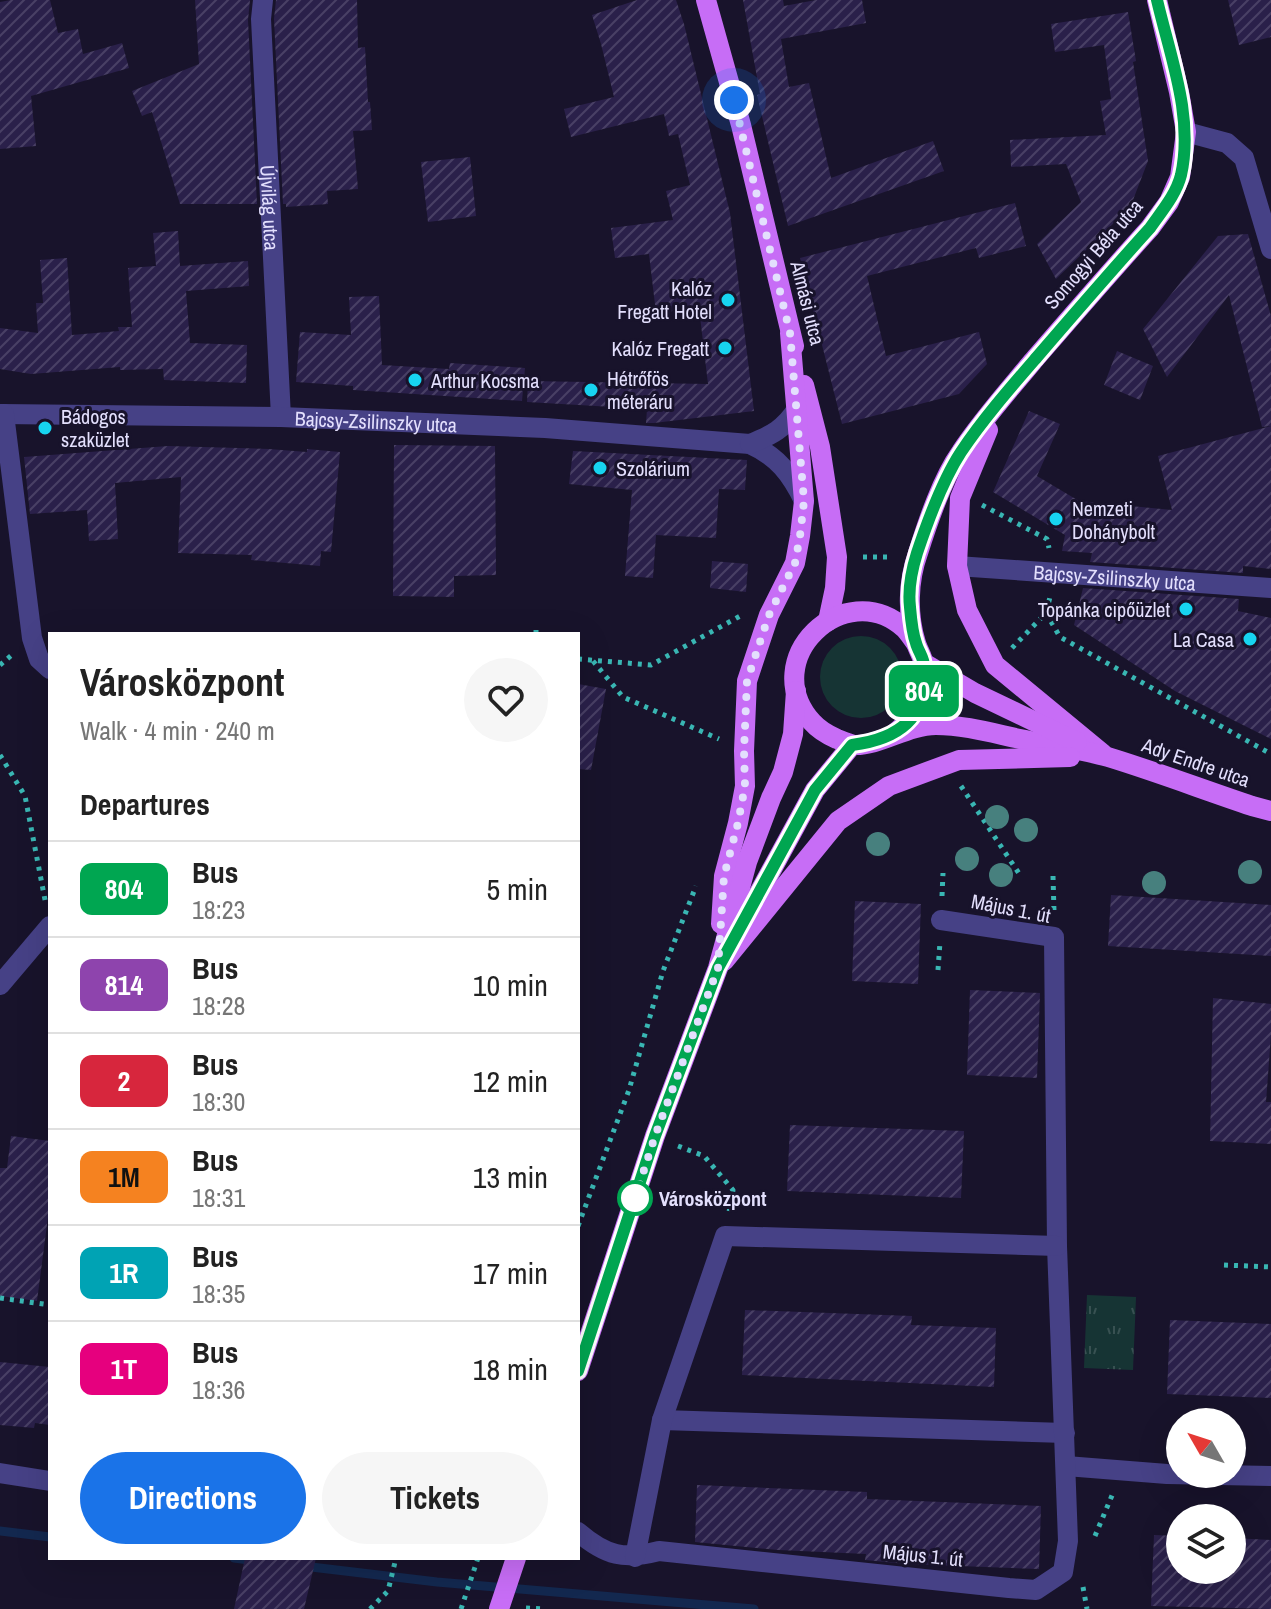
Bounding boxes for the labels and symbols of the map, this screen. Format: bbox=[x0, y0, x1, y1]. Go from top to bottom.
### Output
your location bbox=[714, 80, 754, 120]
street label: Újvilág utca bbox=[255, 164, 286, 251]
street label: Somogyi Béla utca bbox=[1038, 193, 1148, 315]
street label: Almási utca bbox=[784, 257, 831, 348]
place label: Kalóz Fregatt Hotel bbox=[617, 275, 712, 325]
marker: Kalóz Fregatt Hotel bbox=[719, 291, 737, 309]
place label: Kalóz Fregatt bbox=[611, 335, 709, 362]
marker: Kalóz Fregatt bbox=[716, 339, 734, 357]
place label: Hétrőfös méteráru bbox=[607, 365, 673, 415]
place label: Arthur Kocsma bbox=[430, 367, 539, 394]
marker: Arthur Kocsma bbox=[406, 371, 424, 389]
marker: Hétrőfös méteráru bbox=[582, 381, 600, 399]
place label: Bádogos szaküzlet bbox=[61, 403, 130, 453]
street label: Bajcsy-Zsilinszky utca bbox=[294, 404, 458, 438]
marker: Bádogos szaküzlet bbox=[36, 419, 54, 437]
place label: Szolárium bbox=[616, 455, 690, 482]
marker: Szolárium bbox=[591, 459, 609, 477]
place label: Nemzeti Dohánybolt bbox=[1072, 495, 1155, 545]
marker: Nemzeti Dohánybolt bbox=[1047, 510, 1065, 528]
street label: Bajcsy-Zsilinszky utca bbox=[1033, 558, 1197, 596]
place label: Topánka cipőüzlet bbox=[1038, 596, 1170, 623]
marker: Topánka cipőüzlet bbox=[1177, 600, 1195, 618]
place label: La Casa bbox=[1173, 626, 1234, 653]
marker: La Casa bbox=[1241, 630, 1259, 648]
line badge: 804 bbox=[878, 665, 970, 717]
street label: Ady Endre utca bbox=[1138, 731, 1253, 793]
street label: Május 1. út bbox=[969, 887, 1053, 929]
marker: Városközpont bbox=[618, 1181, 652, 1215]
place label: Városközpont bbox=[659, 1185, 767, 1212]
north arrow bbox=[1166, 1408, 1246, 1488]
street label: Május 1. út bbox=[882, 1537, 965, 1573]

